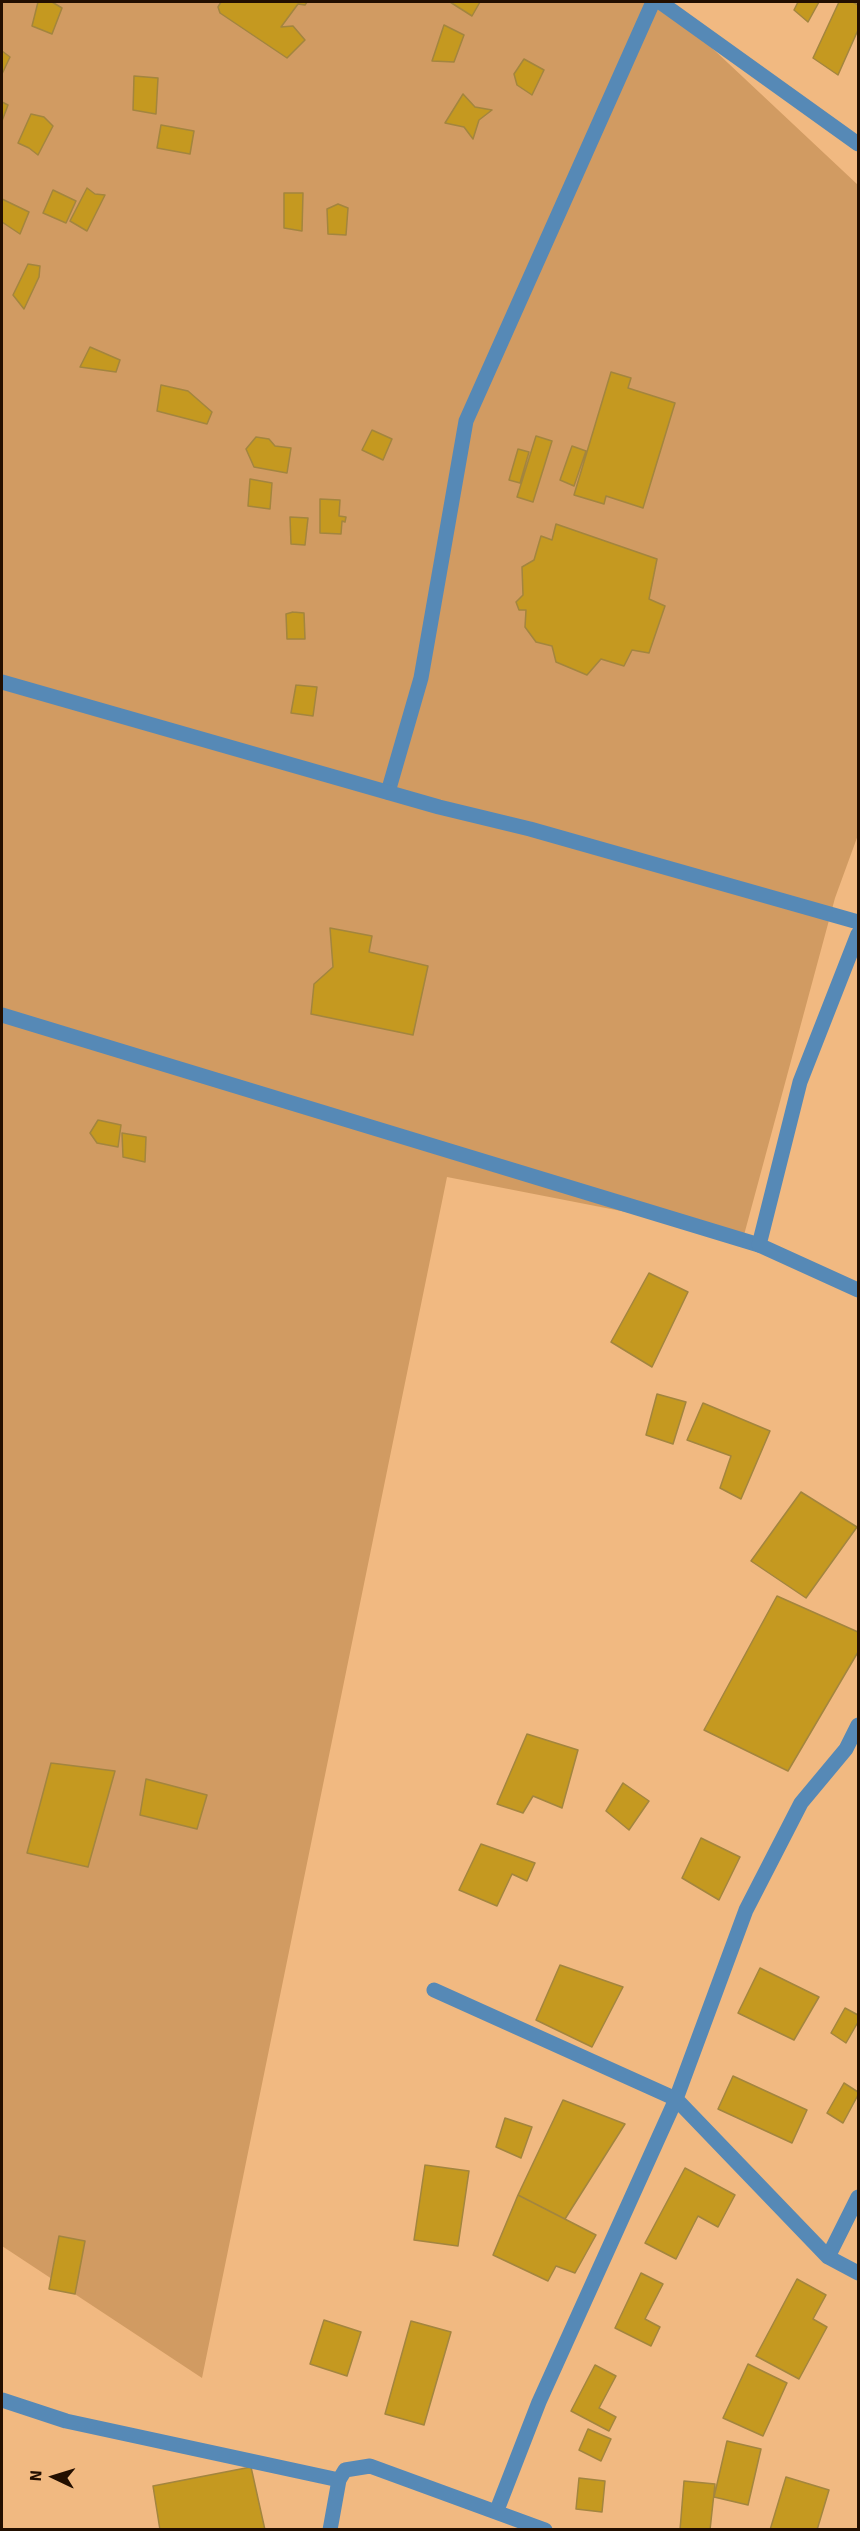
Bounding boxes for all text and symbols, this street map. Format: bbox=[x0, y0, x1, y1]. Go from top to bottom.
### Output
north arrow bbox=[24, 2447, 84, 2507]
text: N bbox=[26, 2469, 46, 2482]

